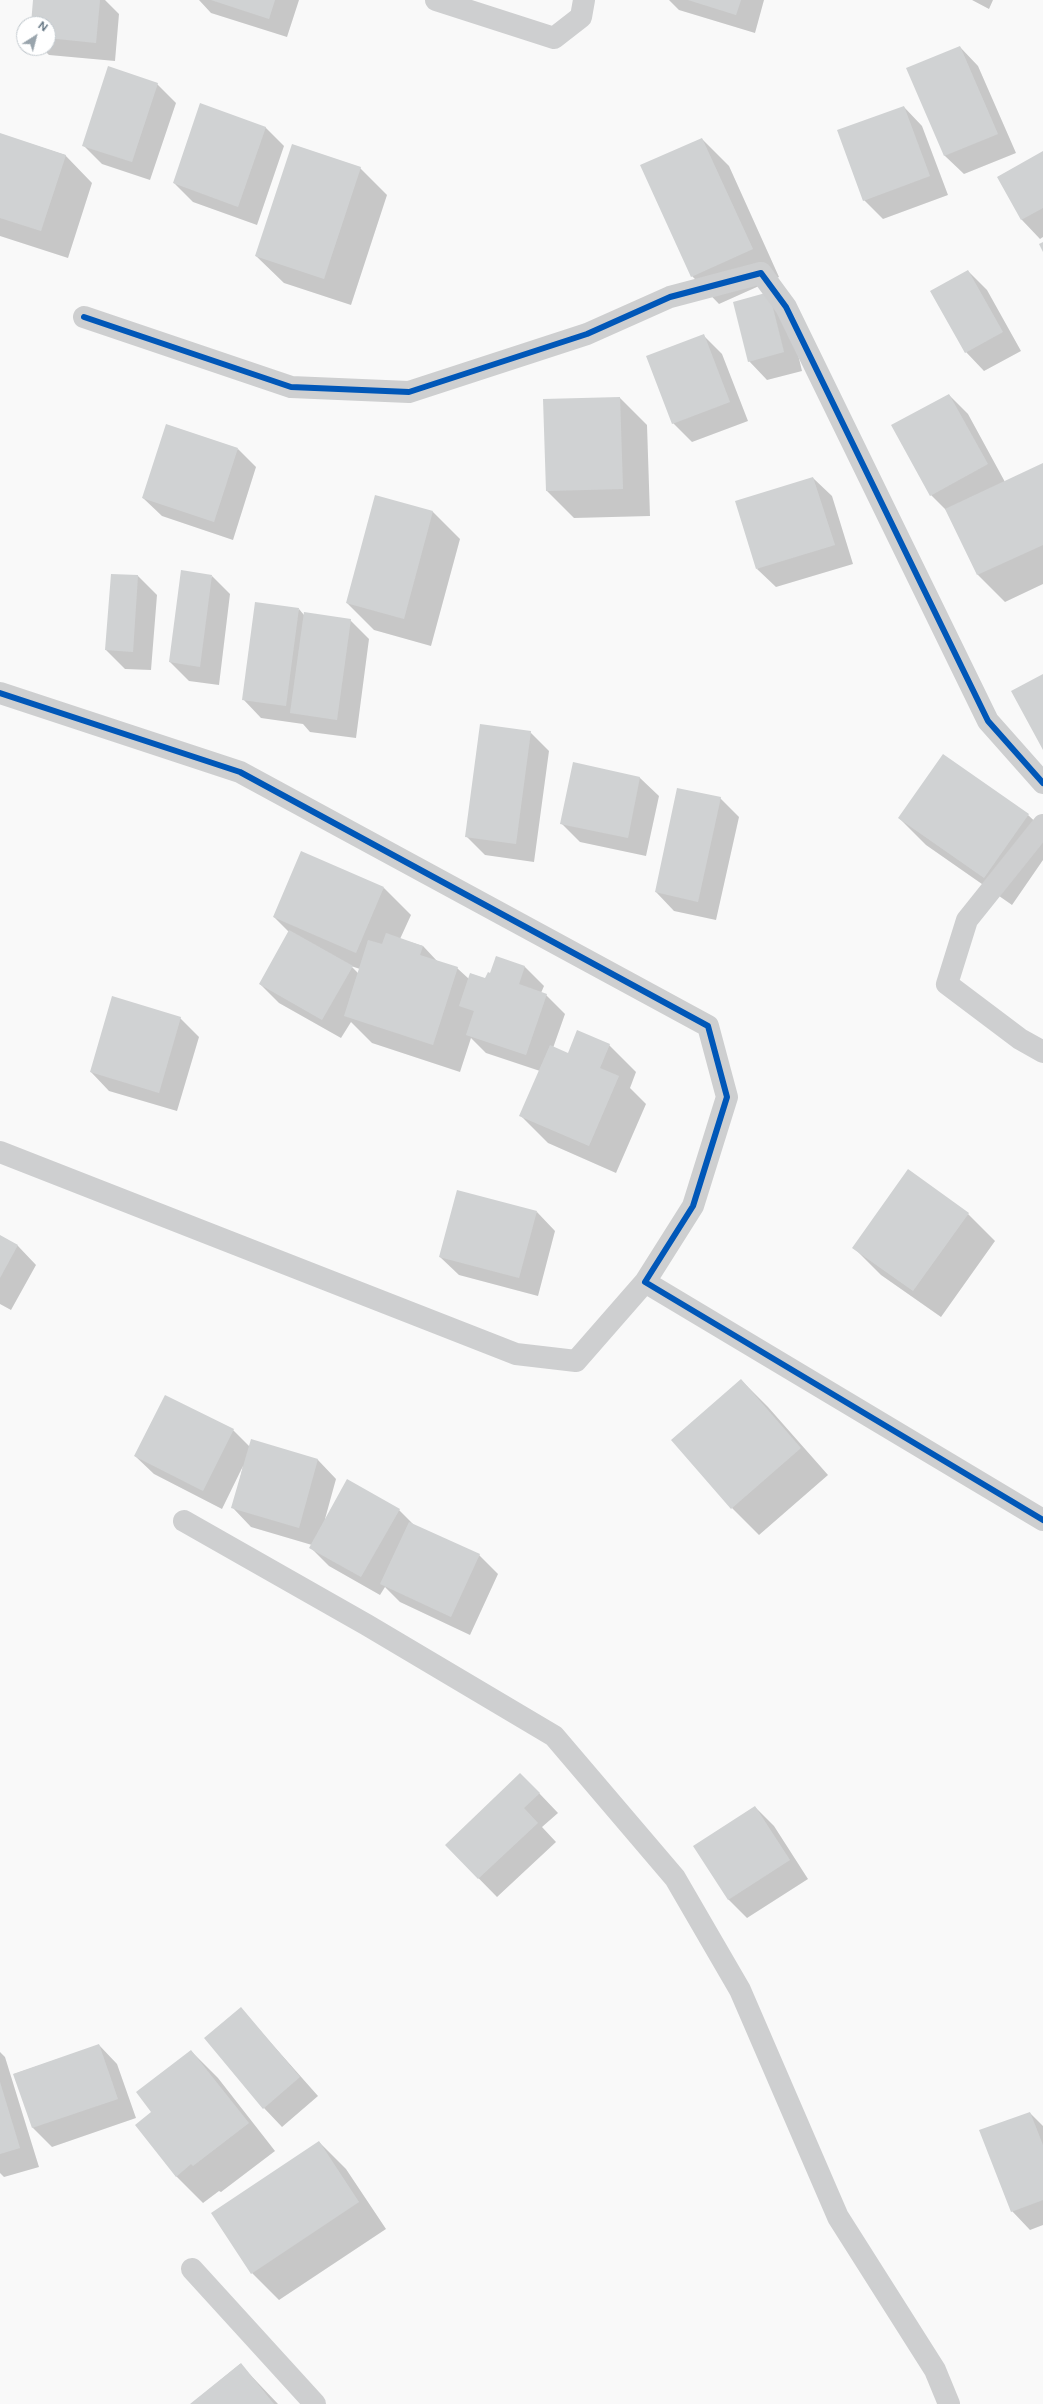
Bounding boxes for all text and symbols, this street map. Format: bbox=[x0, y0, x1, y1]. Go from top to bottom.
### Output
north arrow bbox=[16, 16, 56, 56]
text: N bbox=[35, 19, 50, 34]

